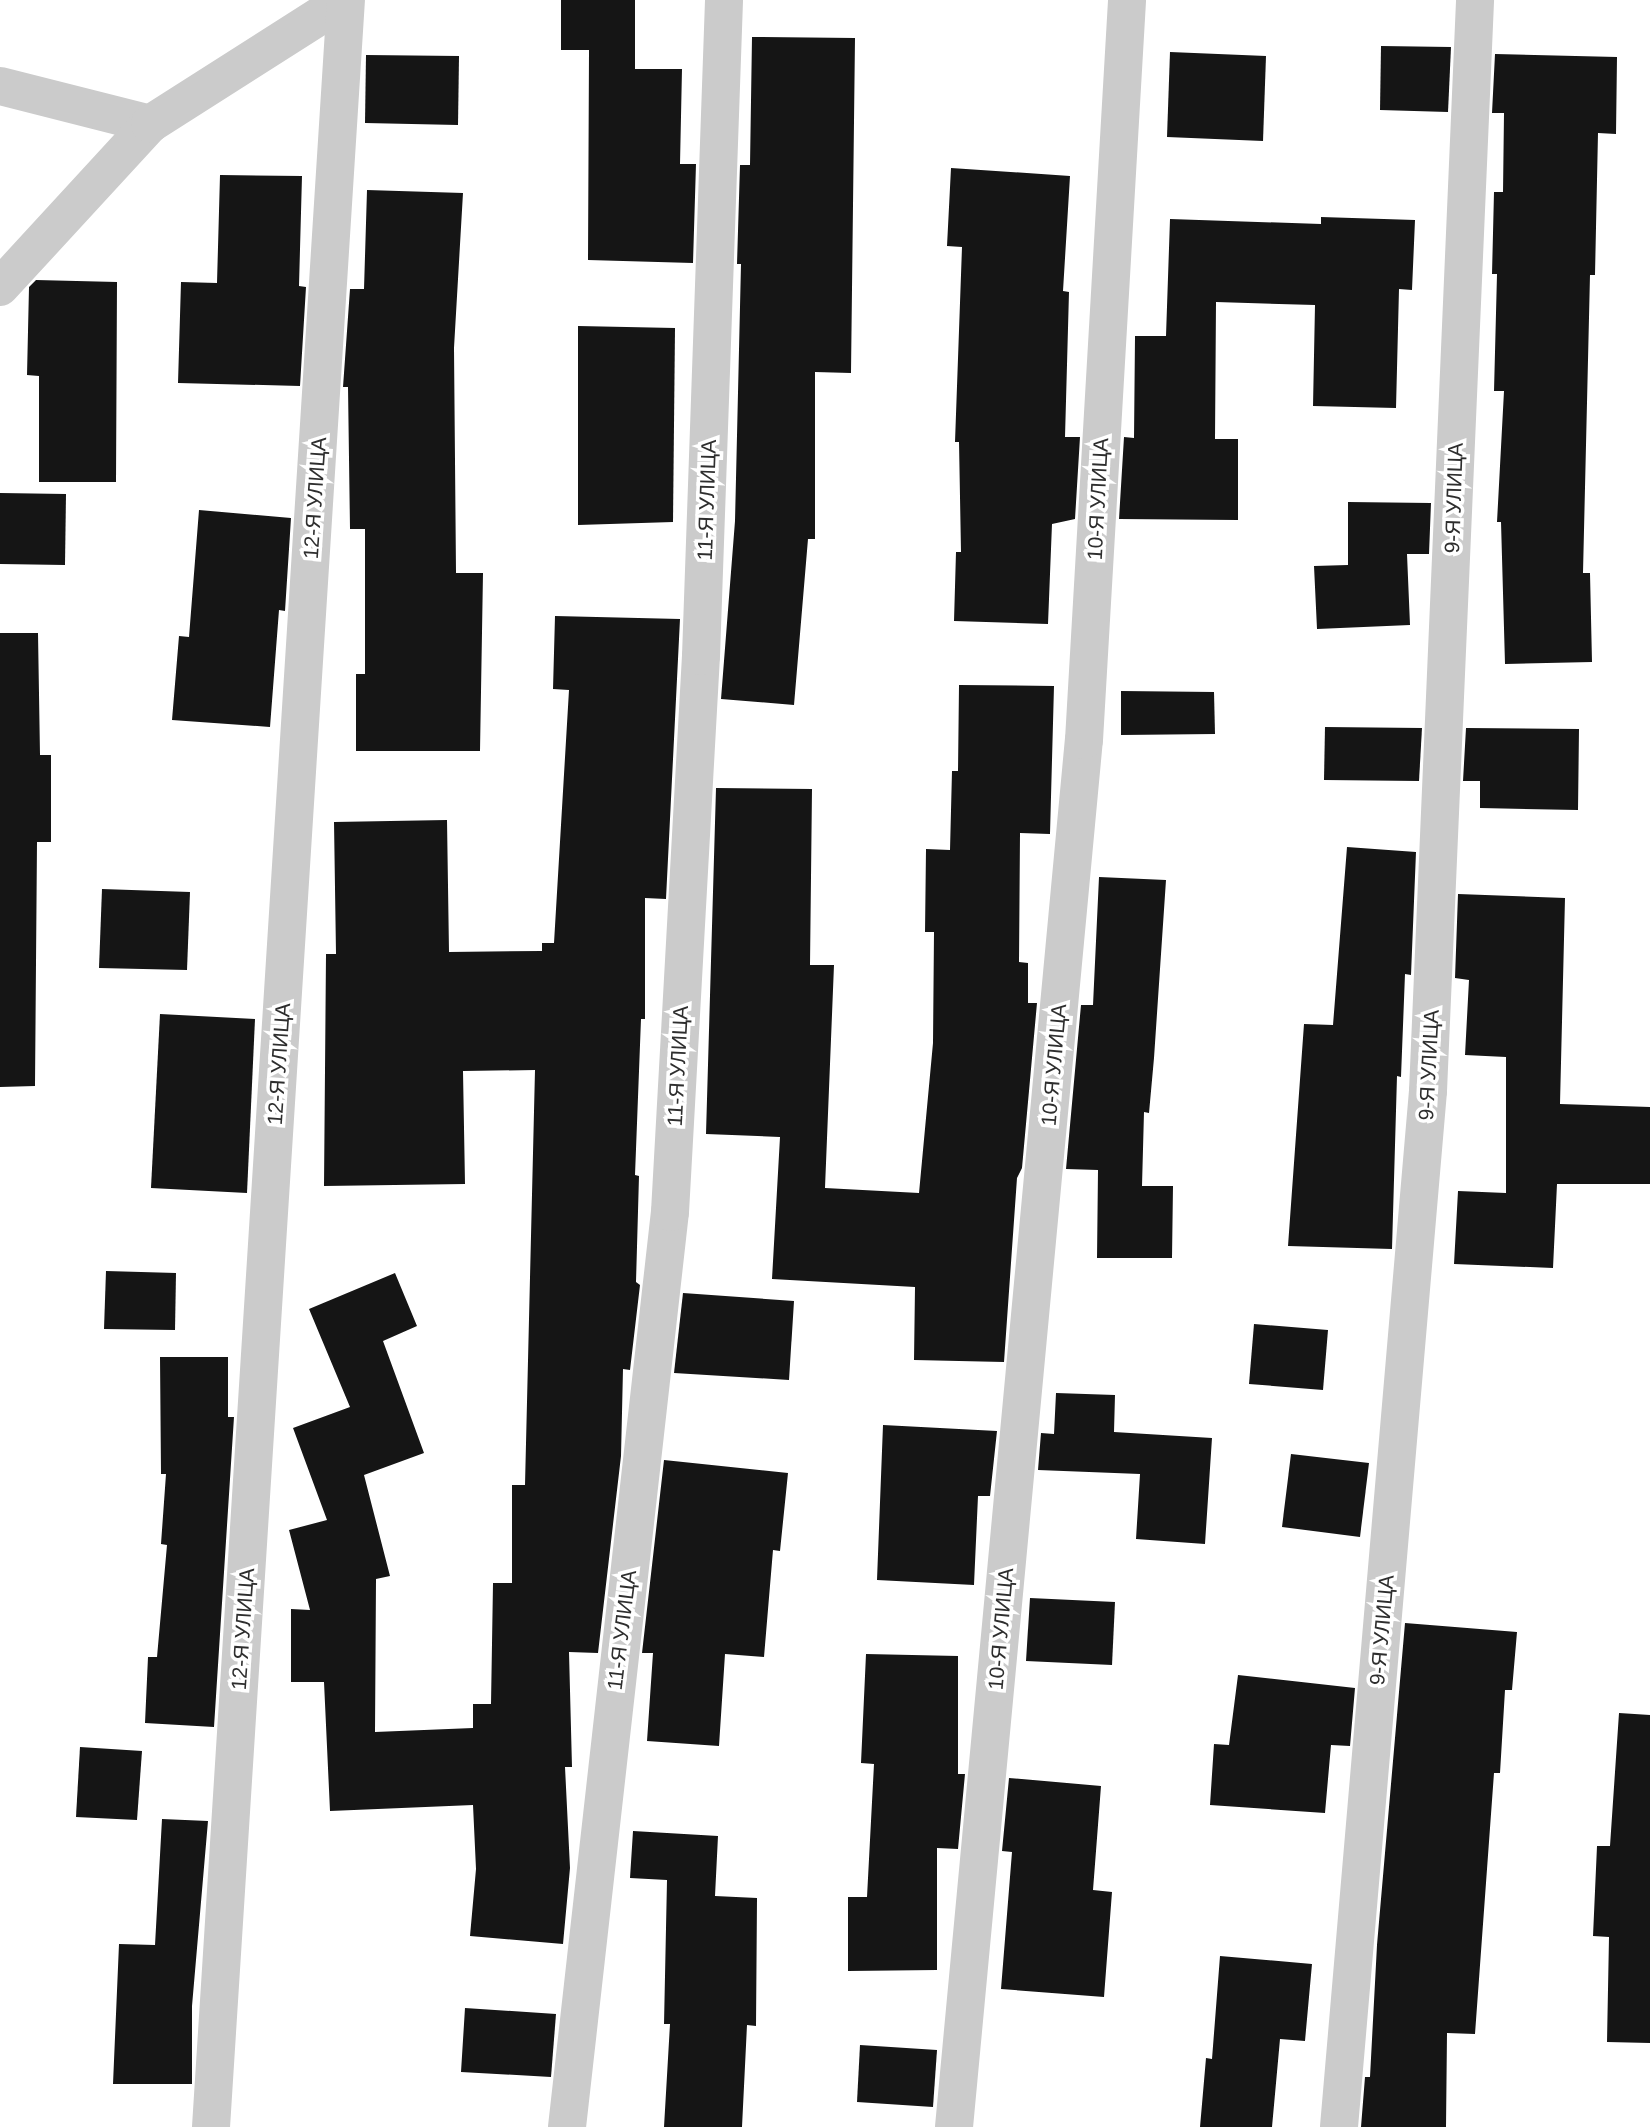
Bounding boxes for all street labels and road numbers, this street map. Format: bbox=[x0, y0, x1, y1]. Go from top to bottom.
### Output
street label: 12-Я УЛИЦА bbox=[298, 436, 332, 560]
street label: 10-Я УЛИЦА bbox=[1082, 437, 1114, 561]
street label: 11-Я УЛИЦА bbox=[692, 439, 722, 561]
street label: 9-Я УЛИЦА bbox=[1439, 442, 1469, 554]
street label: 12-Я УЛИЦА bbox=[262, 1002, 296, 1126]
street label: 10-Я УЛИЦА bbox=[1036, 1003, 1072, 1127]
street label: 11-Я УЛИЦА bbox=[662, 1005, 694, 1127]
street label: 9-Я УЛИЦА bbox=[1414, 1009, 1444, 1121]
street label: 12-Я УЛИЦА bbox=[226, 1567, 260, 1691]
street label: 10-Я УЛИЦА bbox=[983, 1567, 1019, 1691]
street label: 11-Я УЛИЦА bbox=[602, 1568, 642, 1692]
street label: 9-Я УЛИЦА bbox=[1365, 1574, 1399, 1686]

